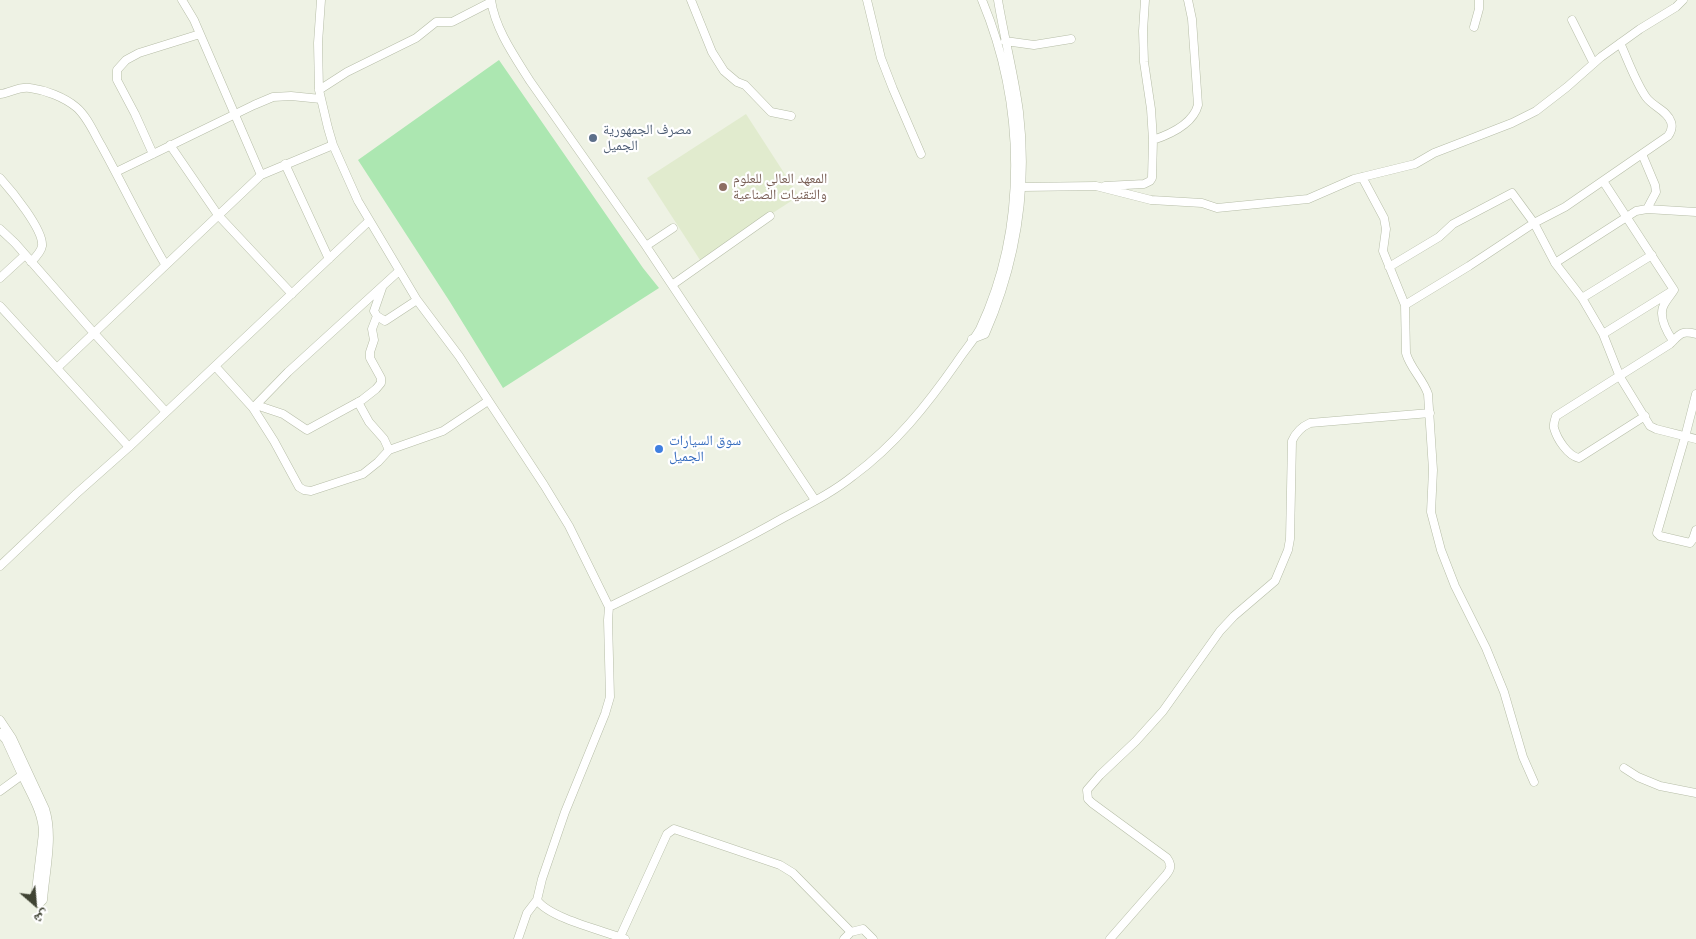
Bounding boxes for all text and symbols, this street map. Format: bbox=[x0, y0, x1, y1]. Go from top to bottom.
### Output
place label: مصرف الجمهورية الجميل bbox=[603, 122, 691, 154]
marker: مصرف الجمهورية الجميل bbox=[587, 132, 599, 144]
place label: المعهد العالي للعلوم والتقنيات الصناعية bbox=[733, 171, 827, 203]
marker: المعهد العالي للعلوم والتقنيات الصناعية bbox=[717, 181, 729, 193]
place label: سوق السيارات الجميل bbox=[669, 433, 741, 466]
marker: سوق السيارات الجميل bbox=[653, 443, 665, 455]
north arrow bbox=[10, 879, 60, 929]
text: ش bbox=[31, 906, 53, 929]

